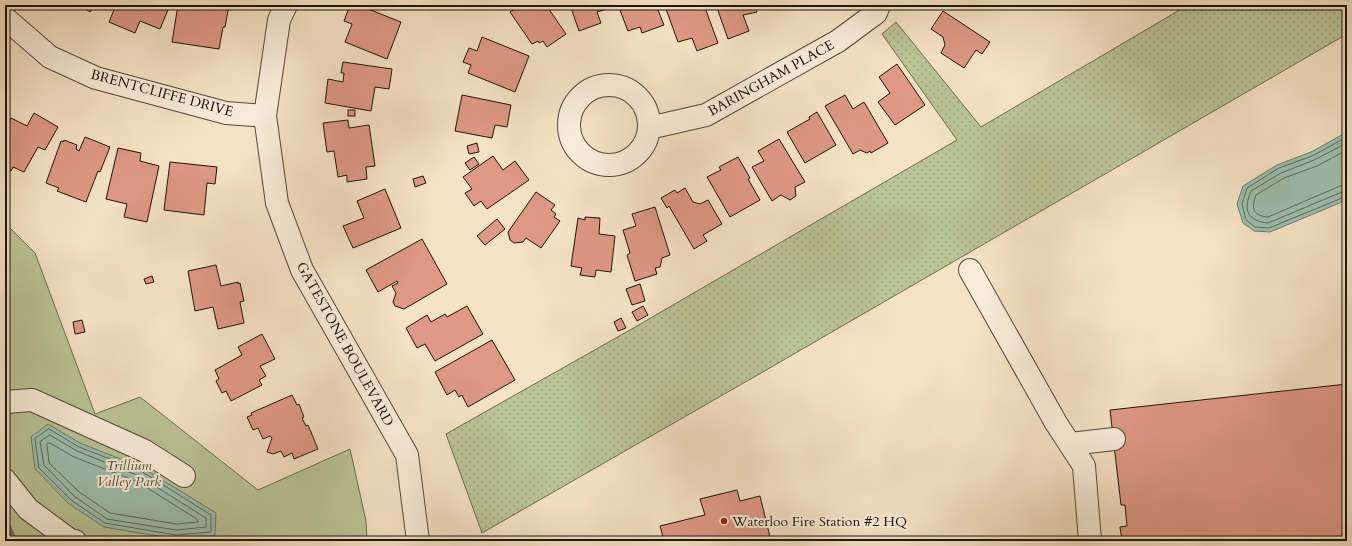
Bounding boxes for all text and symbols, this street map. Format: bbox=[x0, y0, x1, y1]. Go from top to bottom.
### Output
street label: BARINGHAM PLACE bbox=[704, 35, 838, 121]
street label: BRENTCLIFFE DRIVE bbox=[88, 65, 236, 121]
street label: GATESTONE BOULEVARD bbox=[292, 258, 398, 430]
park label: Trillium Valley Park bbox=[97, 456, 161, 491]
place label: Waterloo Fire Station #2 HQ bbox=[731, 512, 907, 531]
marker: Waterloo Fire Station #2 HQ bbox=[719, 516, 729, 526]

